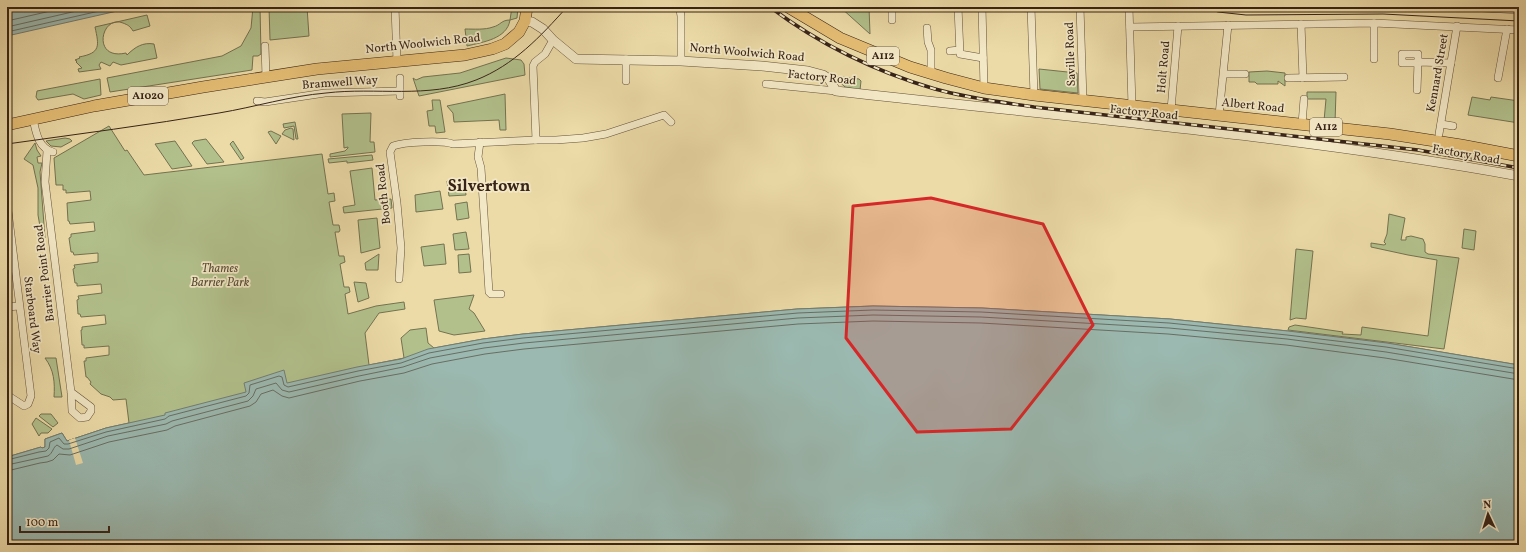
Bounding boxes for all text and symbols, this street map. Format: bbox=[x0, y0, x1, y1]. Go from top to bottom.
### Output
street label: Saville Road bbox=[1062, 21, 1080, 87]
street label: North Woolwich Road bbox=[365, 30, 482, 58]
street label: Kennard Street bbox=[1423, 33, 1453, 113]
street label: North Woolwich Road bbox=[689, 40, 806, 66]
street label: Holt Road bbox=[1154, 40, 1174, 94]
road number: A112 bbox=[867, 47, 899, 65]
street label: Factory Road bbox=[787, 66, 857, 90]
street label: Bramwell Way bbox=[302, 72, 379, 94]
road number: A1020 bbox=[128, 87, 168, 105]
street label: Albert Road bbox=[1221, 95, 1285, 117]
street label: Factory Road bbox=[1109, 101, 1179, 125]
road number: A112 bbox=[1310, 118, 1342, 136]
street label: Factory Road bbox=[1431, 141, 1501, 169]
street label: Booth Road bbox=[373, 163, 395, 225]
district label: Silvertown bbox=[448, 176, 531, 198]
street label: Barrier Point Road bbox=[31, 223, 59, 323]
park label: Thames Barrier Park bbox=[191, 261, 250, 291]
street label: Starboard Way bbox=[19, 275, 45, 355]
north arrow bbox=[1468, 494, 1508, 534]
text: N bbox=[1483, 498, 1492, 513]
scale bar bbox=[20, 508, 109, 534]
text: 100 m bbox=[26, 515, 59, 531]

